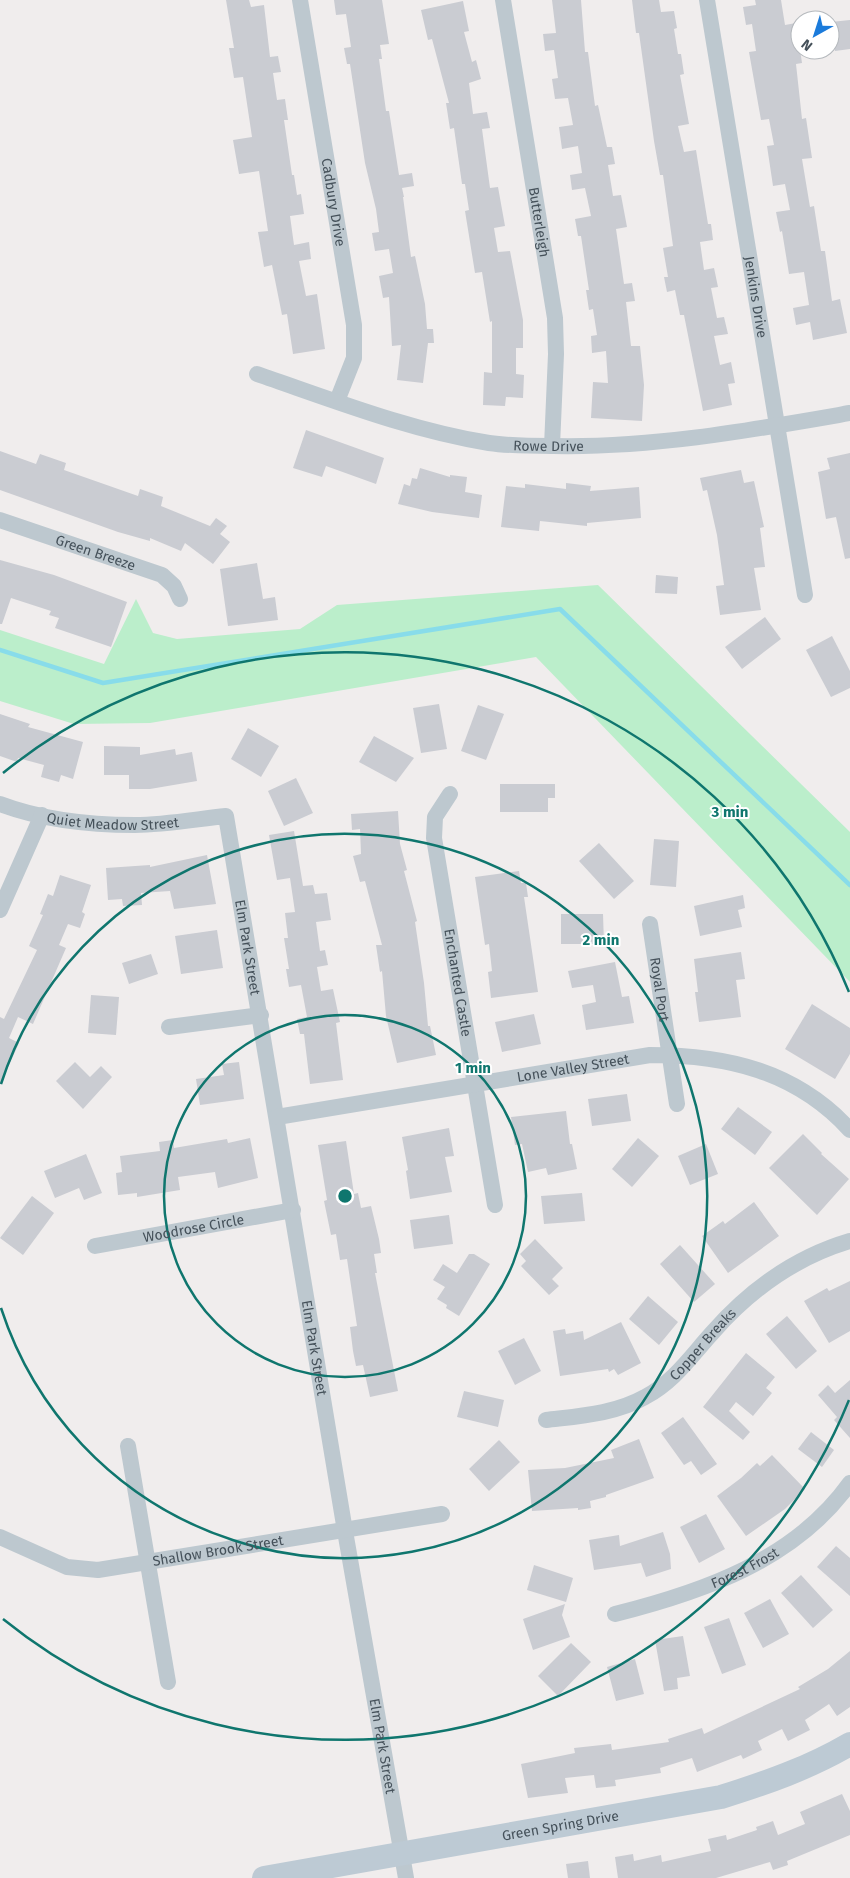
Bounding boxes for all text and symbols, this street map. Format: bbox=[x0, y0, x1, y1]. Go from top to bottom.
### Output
north arrow bbox=[790, 10, 840, 60]
text: N bbox=[798, 35, 816, 54]
street label: Cadbury Drive bbox=[317, 157, 349, 248]
street label: Butterleigh bbox=[525, 186, 553, 258]
street label: Jenkins Drive bbox=[740, 255, 771, 339]
street label: Rowe Drive bbox=[513, 437, 584, 455]
street label: Green Breeze bbox=[53, 531, 138, 574]
text: 3 min bbox=[711, 803, 748, 821]
street label: Quiet Meadow Street bbox=[45, 809, 181, 834]
street label: Elm Park Street bbox=[231, 898, 264, 997]
street label: Enchanted Castle bbox=[440, 927, 475, 1038]
text: 2 min bbox=[583, 931, 619, 949]
street label: Royal Port bbox=[646, 956, 673, 1024]
street label: Lone Valley Street bbox=[516, 1050, 631, 1086]
text: 1 min bbox=[455, 1059, 491, 1077]
centre of rings bbox=[336, 1187, 354, 1205]
street label: Woodrose Circle bbox=[142, 1211, 245, 1246]
street label: Elm Park Street bbox=[298, 1299, 330, 1398]
street label: Copper Breaks bbox=[666, 1304, 740, 1384]
street label: Shallow Brook Street bbox=[151, 1532, 286, 1570]
street label: Forest Frost bbox=[709, 1544, 783, 1592]
street label: Elm Park Street bbox=[366, 1697, 399, 1796]
street label: Green Spring Drive bbox=[501, 1807, 620, 1845]

